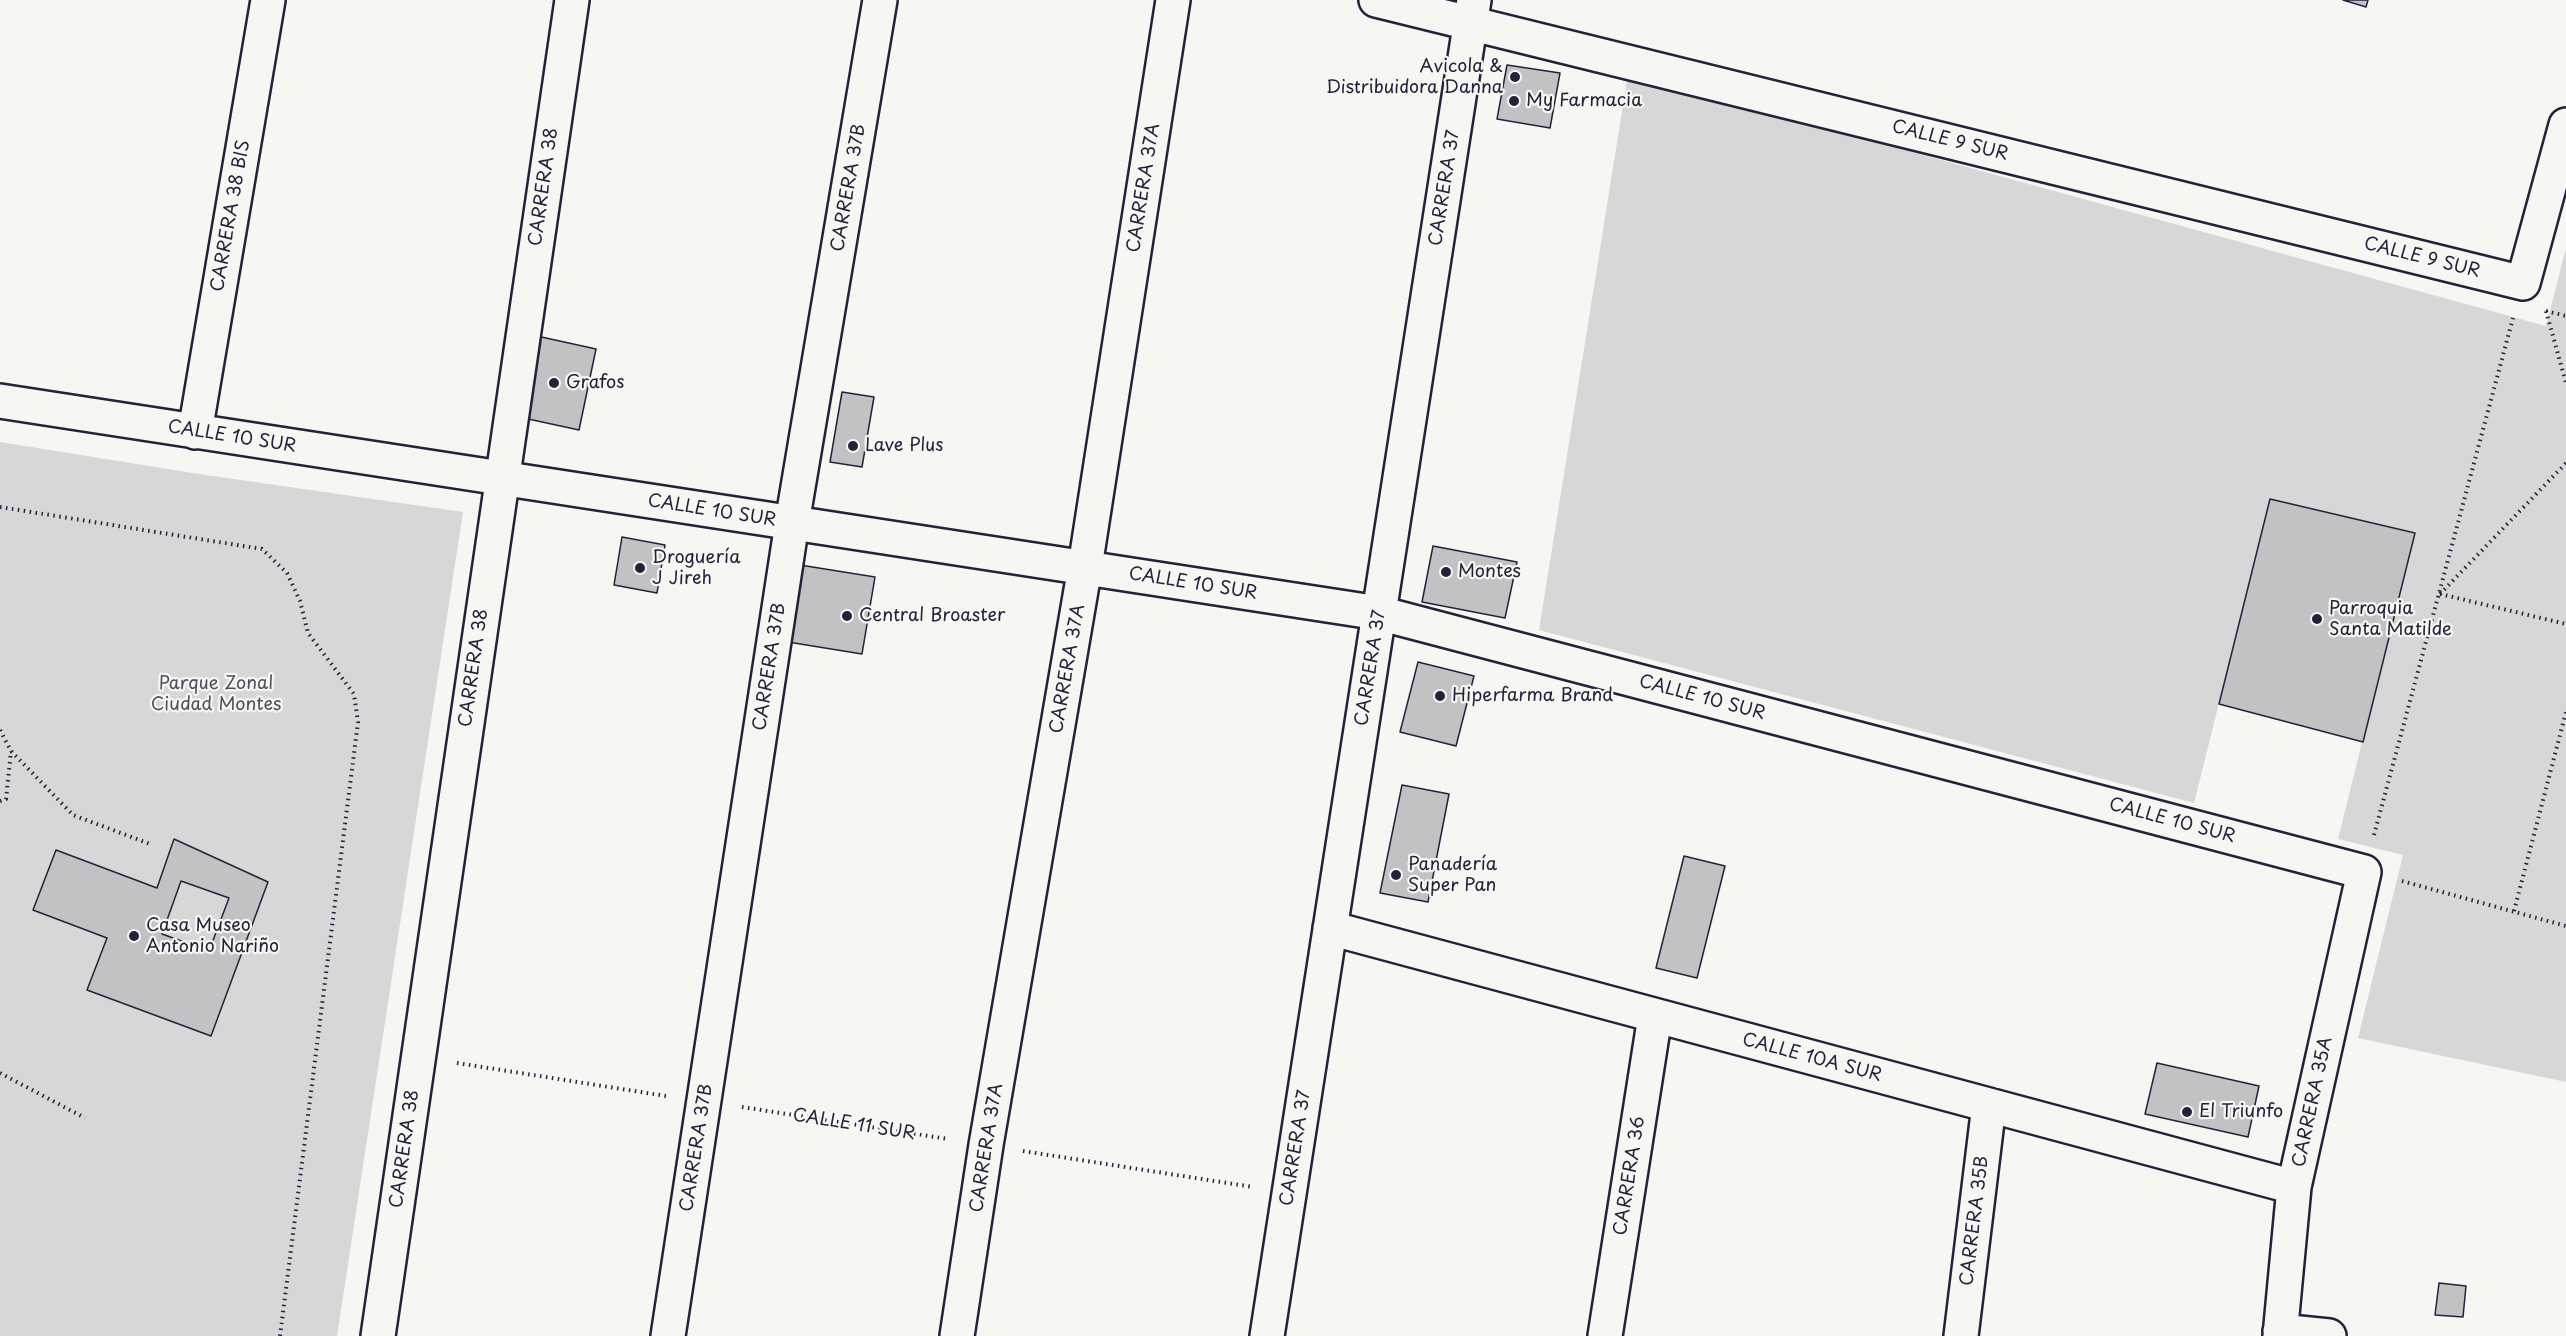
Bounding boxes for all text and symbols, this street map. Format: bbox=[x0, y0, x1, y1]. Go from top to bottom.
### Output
place label: Avicola & Distribuidora Danna bbox=[1326, 56, 1503, 98]
marker: Avicola & Distribuidora Danna bbox=[1508, 70, 1522, 84]
place label: My Farmacia bbox=[1526, 90, 1642, 112]
marker: My Farmacia bbox=[1507, 94, 1521, 108]
street label: CALLE 9 SUR bbox=[1889, 116, 2011, 166]
street label: CARRERA 37A bbox=[1123, 122, 1165, 254]
street label: CARRERA 37B bbox=[827, 123, 871, 253]
street label: CARRERA 38 bbox=[525, 126, 563, 248]
street label: CARRERA 37 bbox=[1425, 128, 1465, 248]
street label: CARRERA 38 BIS bbox=[207, 138, 255, 294]
street label: CALLE 9 SUR bbox=[2361, 233, 2483, 283]
place label: Grafos bbox=[566, 372, 624, 394]
marker: Grafos bbox=[547, 376, 561, 390]
street label: CALLE 10 SUR bbox=[166, 416, 298, 458]
place label: Lave Plus bbox=[865, 435, 943, 457]
marker: Lave Plus bbox=[846, 439, 860, 453]
street label: CALLE 10 SUR bbox=[646, 490, 778, 532]
place label: Droguería J Jireh bbox=[652, 547, 740, 590]
marker: Droguería J Jireh bbox=[633, 561, 647, 575]
place label: Montes bbox=[1458, 561, 1521, 583]
street label: CALLE 10 SUR bbox=[1127, 563, 1259, 605]
marker: Montes bbox=[1439, 565, 1453, 579]
place label: Parroquia Santa Matilde bbox=[2329, 598, 2452, 640]
street label: CARRERA 37B bbox=[749, 602, 791, 732]
street label: CARRERA 37A bbox=[1046, 603, 1090, 735]
place label: Central Broaster bbox=[859, 605, 1005, 627]
street label: CARRERA 38 bbox=[455, 607, 493, 729]
street label: CARRERA 37 bbox=[1351, 608, 1391, 728]
marker: Central Broaster bbox=[840, 609, 854, 623]
marker: Parroquia Santa Matilde bbox=[2310, 612, 2324, 626]
street label: CALLE 10 SUR bbox=[1636, 671, 1768, 725]
park label: Parque Zonal Ciudad Montes bbox=[151, 673, 281, 716]
place label: Hiperfarma Brand bbox=[1452, 685, 1613, 707]
marker: Hiperfarma Brand bbox=[1433, 689, 1447, 703]
street label: CALLE 10 SUR bbox=[2106, 794, 2238, 848]
place label: Panadería Super Pan bbox=[1408, 854, 1497, 896]
marker: Panadería Super Pan bbox=[1389, 868, 1403, 882]
place label: Casa Museo Antonio Nariño bbox=[146, 915, 279, 958]
marker: Casa Museo Antonio Nariño bbox=[127, 929, 141, 943]
street label: CALLE 10A SUR bbox=[1740, 1029, 1884, 1087]
street label: CARRERA 35A bbox=[2289, 1035, 2337, 1169]
street label: CARRERA 37A bbox=[966, 1082, 1008, 1214]
street label: CARRERA 37B bbox=[676, 1083, 718, 1213]
street label: CARRERA 38 bbox=[386, 1088, 424, 1210]
street label: CARRERA 37 bbox=[1276, 1088, 1316, 1208]
place label: El Triunfo bbox=[2199, 1101, 2283, 1123]
street label: CALLE 11 SUR bbox=[791, 1105, 917, 1145]
marker: El Triunfo bbox=[2180, 1105, 2194, 1119]
street label: CARRERA 36 bbox=[1610, 1115, 1650, 1237]
street label: CARRERA 35B bbox=[1956, 1155, 1994, 1287]

